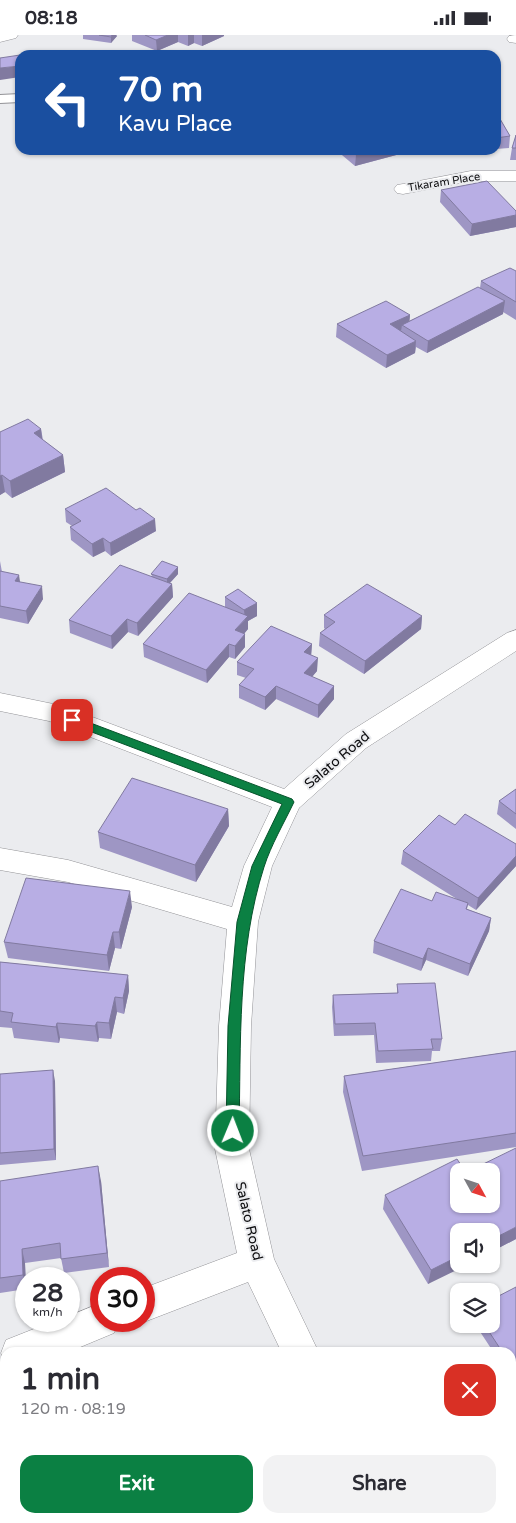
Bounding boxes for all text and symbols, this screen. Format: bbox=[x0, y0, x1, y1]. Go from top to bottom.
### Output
text: 08:18 bbox=[25, 7, 78, 29]
text: 70 m bbox=[118, 69, 203, 111]
icon: left bbox=[35, 70, 100, 135]
text: Kavu Place bbox=[118, 111, 232, 137]
street label: Tikaram Place bbox=[407, 170, 481, 194]
pin bbox=[51, 699, 93, 741]
icon: arrive bbox=[58, 706, 86, 734]
street label: Salato Road bbox=[301, 728, 373, 792]
position arrow bbox=[206, 1104, 258, 1156]
north arrow bbox=[450, 1163, 500, 1213]
map controls bbox=[450, 1163, 500, 1333]
street label: Salato Road bbox=[232, 1180, 266, 1262]
button: sound bbox=[450, 1223, 500, 1273]
speed limit sign: 30 bbox=[90, 1267, 155, 1332]
text: 28 bbox=[32, 1278, 63, 1308]
button: layers bbox=[450, 1283, 500, 1333]
text: km/h bbox=[32, 1305, 63, 1319]
text: 1 min bbox=[20, 1361, 100, 1398]
button: close bbox=[444, 1364, 496, 1416]
text: 120 m · 08:19 bbox=[20, 1399, 126, 1419]
button: Exit bbox=[20, 1455, 253, 1513]
button: Share bbox=[263, 1455, 496, 1513]

